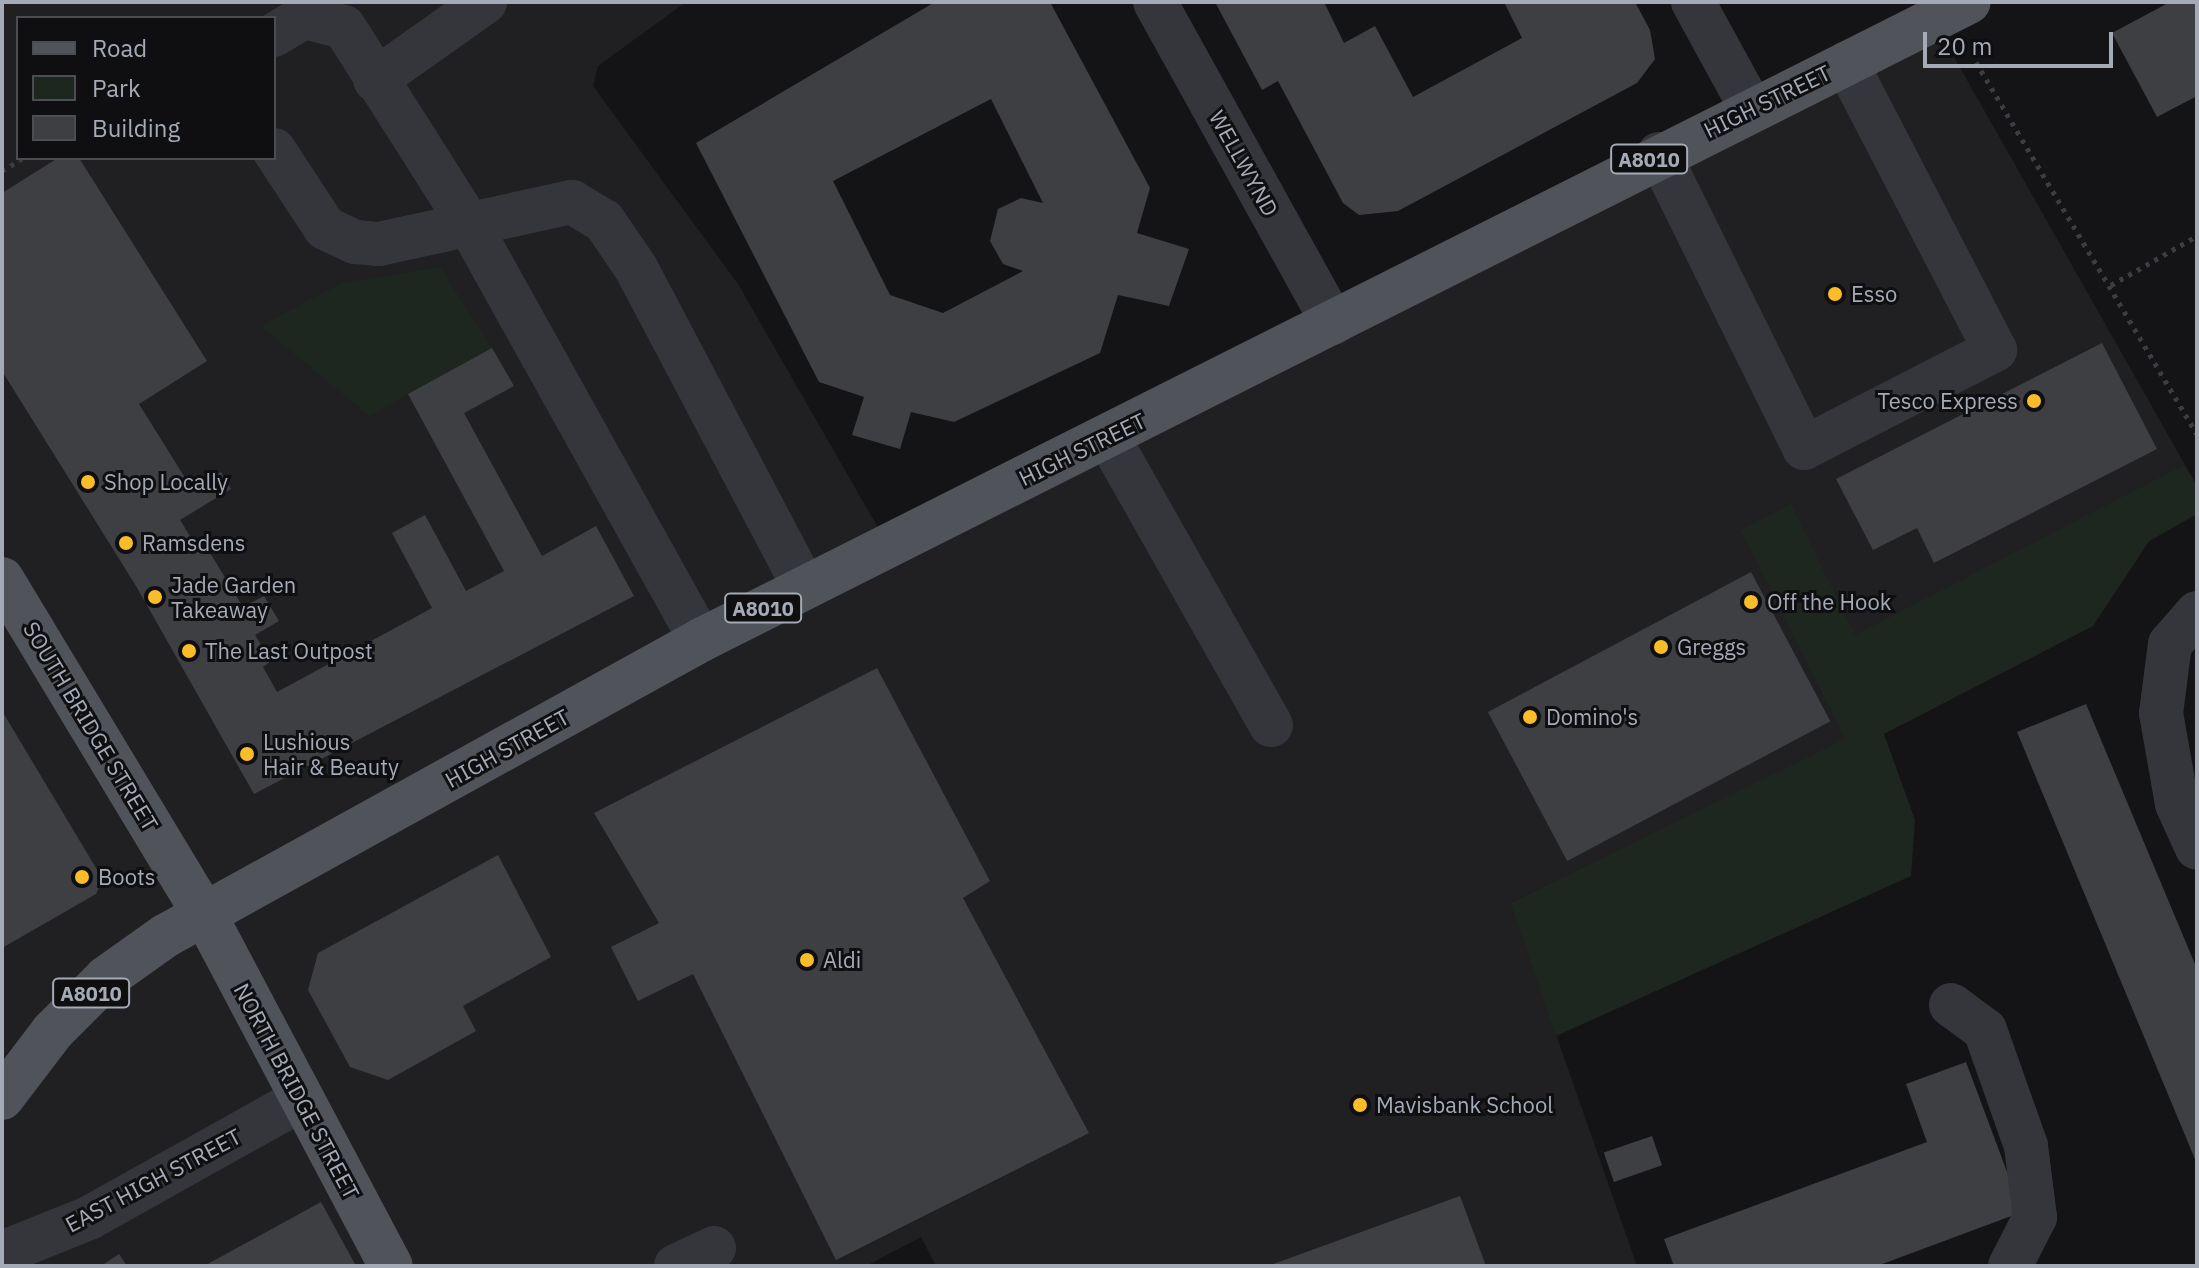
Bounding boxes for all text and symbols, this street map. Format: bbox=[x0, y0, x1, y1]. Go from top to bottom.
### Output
legend bbox=[16, 16, 276, 160]
scale bar bbox=[1927, 16, 2117, 66]
text: 20 m bbox=[1937, 30, 1992, 62]
text: Road bbox=[92, 32, 147, 64]
street label: HIGH STREET bbox=[1699, 59, 1835, 143]
text: Park bbox=[92, 72, 141, 104]
street label: WELLWYND bbox=[1204, 105, 1284, 221]
text: Building bbox=[92, 112, 180, 144]
road number: A8010 bbox=[1609, 143, 1689, 175]
place label: Esso bbox=[1851, 281, 1897, 307]
marker: Esso bbox=[1826, 285, 1844, 303]
place label: Tesco Express bbox=[1878, 388, 2018, 414]
marker: Tesco Express bbox=[2025, 392, 2043, 410]
street label: HIGH STREET bbox=[1014, 407, 1150, 491]
place label: Shop Locally bbox=[104, 469, 228, 495]
marker: Shop Locally bbox=[79, 473, 97, 491]
place label: Ramsdens bbox=[142, 530, 246, 556]
marker: Ramsdens bbox=[117, 534, 135, 552]
place label: Jade Garden Takeaway bbox=[171, 571, 296, 622]
marker: Jade Garden Takeaway bbox=[146, 588, 164, 606]
place label: Off the Hook bbox=[1767, 589, 1891, 615]
road number: A8010 bbox=[723, 592, 803, 624]
marker: Off the Hook bbox=[1742, 593, 1760, 611]
street label: SOUTH BRIDGE STREET bbox=[18, 617, 164, 835]
place label: Greggs bbox=[1677, 634, 1746, 660]
place label: The Last Outpost bbox=[205, 638, 373, 664]
marker: Greggs bbox=[1652, 638, 1670, 656]
marker: The Last Outpost bbox=[180, 642, 198, 660]
street label: HIGH STREET bbox=[440, 703, 574, 793]
place label: Domino's bbox=[1546, 704, 1638, 730]
marker: Domino's bbox=[1521, 708, 1539, 726]
place label: Lushious Hair & Beauty bbox=[263, 728, 399, 780]
marker: Lushious Hair & Beauty bbox=[238, 745, 256, 763]
place label: Boots bbox=[98, 864, 155, 890]
marker: Boots bbox=[73, 868, 91, 886]
place label: Aldi bbox=[823, 947, 861, 973]
marker: Aldi bbox=[798, 951, 816, 969]
road number: A8010 bbox=[51, 977, 131, 1009]
street label: NORTH BRIDGE STREET bbox=[229, 979, 365, 1203]
place label: Mavisbank School bbox=[1376, 1092, 1553, 1118]
marker: Mavisbank School bbox=[1351, 1096, 1369, 1114]
street label: EAST HIGH STREET bbox=[61, 1123, 245, 1237]

